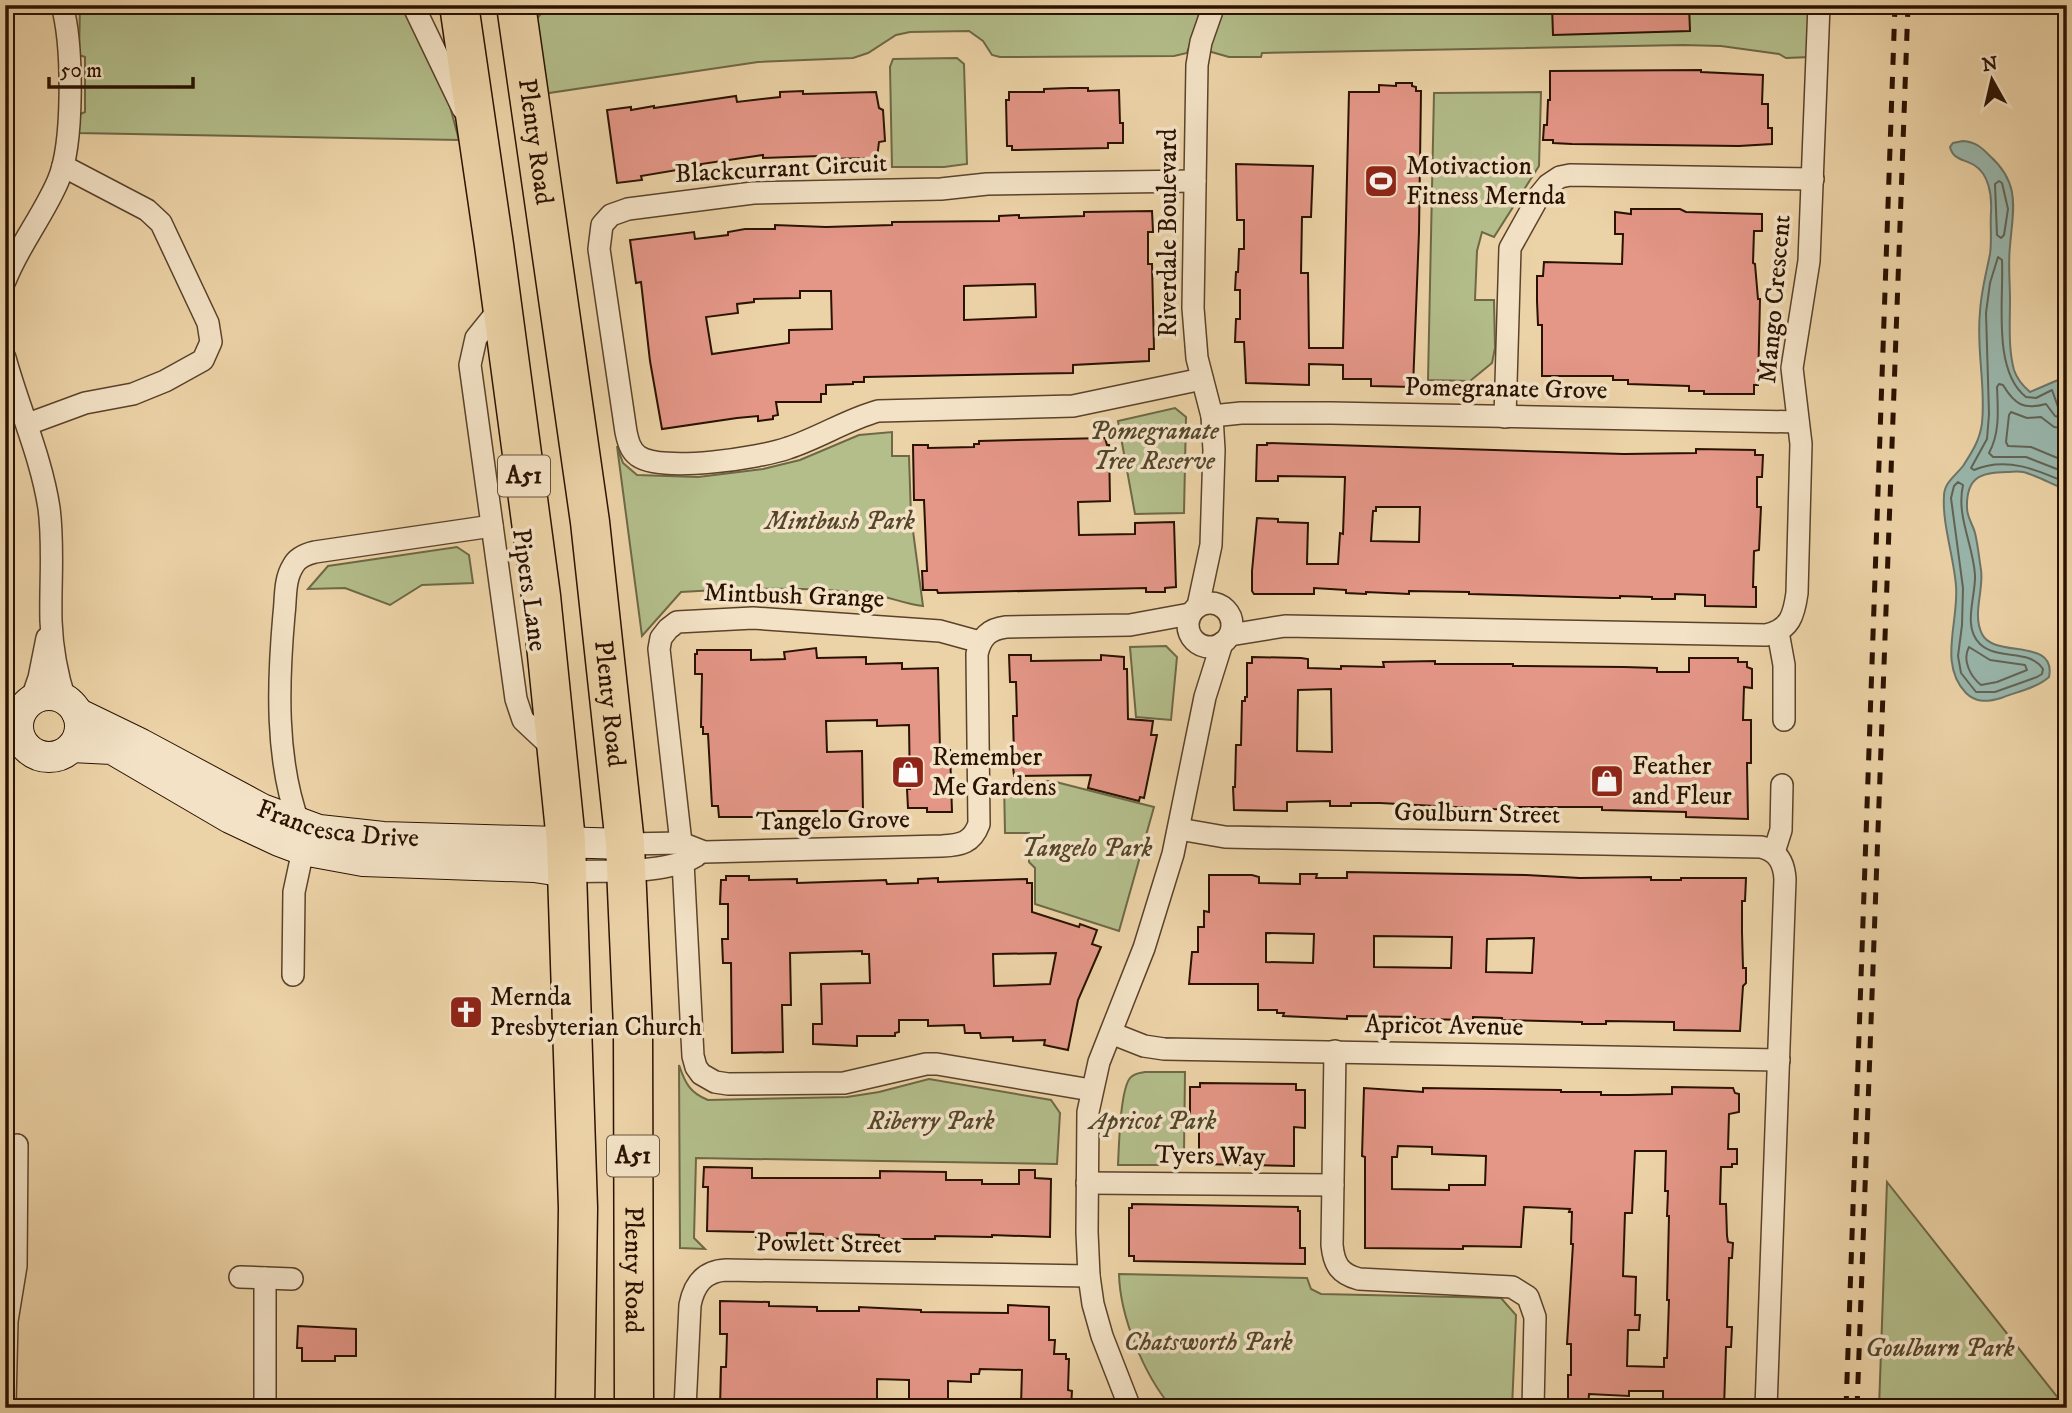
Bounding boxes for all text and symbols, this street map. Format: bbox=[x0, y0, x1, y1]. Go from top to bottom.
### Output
scale bar bbox=[49, 46, 192, 90]
north arrow bbox=[1956, 46, 2026, 116]
text: N bbox=[1981, 52, 2000, 77]
text: 50 m bbox=[60, 58, 102, 84]
street label: Plenty Road bbox=[510, 76, 561, 207]
street label: Riverdale Boulevard bbox=[1152, 128, 1185, 338]
street label: Blackcurrant Circuit bbox=[674, 147, 888, 191]
place label: Motivaction Fitness Mernda bbox=[1406, 150, 1565, 213]
sports icon: Motivaction Fitness Mernda bbox=[1362, 162, 1400, 200]
street label: Mango Crescent bbox=[1751, 213, 1799, 385]
street label: Pomegranate Grove bbox=[1404, 371, 1608, 407]
park label: Pomegranate Tree Reserve bbox=[1089, 415, 1220, 478]
road number: A51 bbox=[498, 456, 550, 496]
park label: Mintbush Park bbox=[763, 505, 915, 538]
street label: Pipers Lane bbox=[504, 527, 554, 653]
street label: Mintbush Grange bbox=[703, 576, 885, 616]
street label: Plenty Road bbox=[586, 639, 633, 769]
place label: Remember Me Gardens bbox=[932, 741, 1057, 804]
place label: Feather and Fleur bbox=[1632, 750, 1732, 813]
shop icon: Remember Me Gardens bbox=[889, 753, 927, 791]
shop icon: Feather and Fleur bbox=[1588, 762, 1626, 800]
street label: Francesca Drive bbox=[252, 792, 420, 855]
street label: Goulburn Street bbox=[1394, 796, 1560, 832]
street label: Tangelo Grove bbox=[756, 803, 910, 839]
park label: Tangelo Park bbox=[1022, 832, 1153, 865]
place label: Mernda Presbyterian Church bbox=[490, 981, 703, 1044]
church icon: Mernda Presbyterian Church bbox=[447, 993, 485, 1031]
street label: Apricot Avenue bbox=[1364, 1008, 1524, 1044]
park label: Riberry Park bbox=[866, 1105, 995, 1138]
park label: Apricot Park bbox=[1087, 1105, 1216, 1138]
road number: A51 bbox=[607, 1136, 659, 1176]
street label: Tyers Way bbox=[1154, 1139, 1266, 1173]
street label: Plenty Road bbox=[617, 1206, 650, 1333]
street label: Powlett Street bbox=[756, 1226, 902, 1262]
park label: Chatsworth Park bbox=[1123, 1326, 1293, 1359]
park label: Goulburn Park bbox=[1865, 1332, 2015, 1365]

